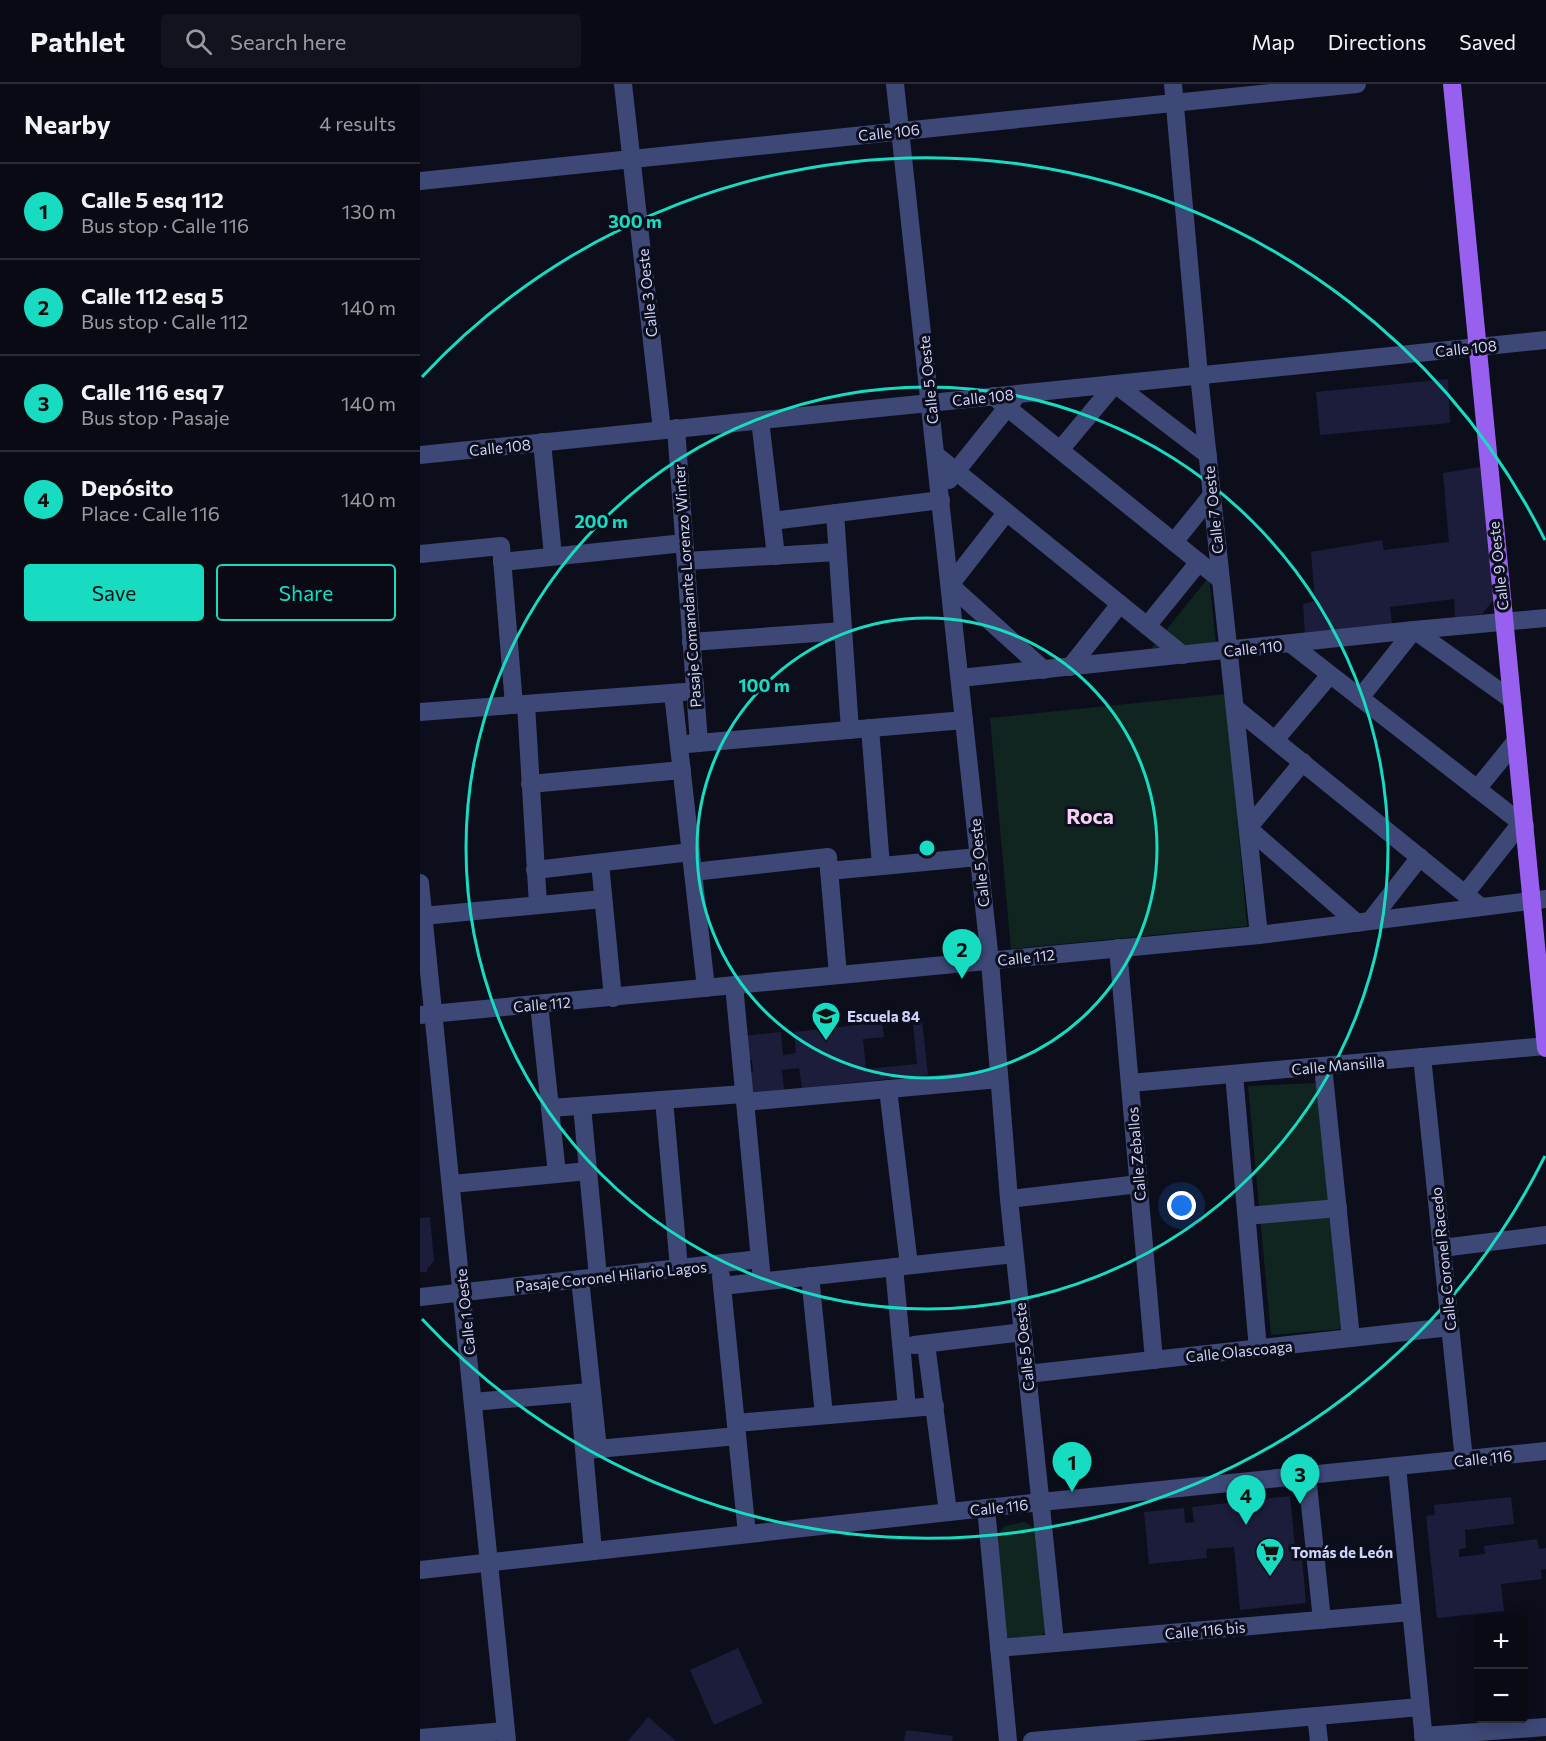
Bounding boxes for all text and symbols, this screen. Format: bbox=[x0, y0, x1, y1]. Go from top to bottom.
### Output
search box bbox=[161, 14, 581, 68]
text: Pathlet bbox=[30, 24, 125, 58]
icon: search bbox=[182, 25, 215, 58]
text: Search here bbox=[230, 28, 346, 55]
text: Map bbox=[1252, 29, 1295, 54]
text: Directions bbox=[1328, 29, 1426, 54]
text: Saved bbox=[1459, 29, 1516, 54]
text: Nearby bbox=[24, 108, 111, 139]
text: 4 results bbox=[319, 111, 396, 135]
street label: Calle 106 bbox=[857, 120, 921, 144]
text: Calle 5 esq 112 bbox=[81, 186, 224, 213]
text: 1 bbox=[39, 199, 48, 223]
text: 130 m bbox=[342, 199, 396, 223]
text: 300 m bbox=[608, 210, 662, 232]
text: Bus stop · Calle 116 bbox=[81, 213, 249, 237]
street label: Calle 3 Oeste bbox=[633, 248, 661, 338]
text: Calle 112 esq 5 bbox=[81, 282, 224, 309]
text: 2 bbox=[38, 295, 49, 319]
text: 140 m bbox=[341, 295, 396, 319]
text: Bus stop · Calle 112 bbox=[81, 309, 248, 333]
street label: Calle 5 Oeste bbox=[914, 335, 942, 425]
street label: Calle 108 bbox=[1434, 336, 1498, 360]
text: Calle 116 esq 7 bbox=[81, 378, 224, 405]
street label: Calle 108 bbox=[951, 385, 1015, 409]
text: 3 bbox=[38, 391, 49, 415]
text: 140 m bbox=[341, 391, 396, 415]
text: Bus stop · Pasaje bbox=[81, 405, 230, 429]
street label: Calle 108 bbox=[468, 435, 532, 459]
street label: Pasaje Comandante Lorenzo Winter bbox=[670, 464, 704, 708]
street label: Calle 7 Oeste bbox=[1199, 465, 1227, 555]
text: Depósito bbox=[81, 474, 173, 501]
text: 4 bbox=[37, 487, 50, 511]
text: 140 m bbox=[341, 487, 396, 511]
text: Place · Calle 116 bbox=[81, 501, 220, 525]
text: 200 m bbox=[574, 510, 628, 532]
street label: Calle 9 Oeste bbox=[1484, 521, 1512, 611]
button: Save bbox=[24, 564, 204, 621]
button: Share bbox=[216, 564, 396, 621]
street label: Calle 110 bbox=[1223, 636, 1283, 660]
text: 100 m bbox=[738, 674, 790, 696]
district label: Roca bbox=[1066, 803, 1114, 828]
street label: Calle 5 Oeste bbox=[965, 818, 993, 908]
centre of rings bbox=[917, 838, 937, 858]
pin: 2 bbox=[942, 930, 982, 979]
street label: Calle 112 bbox=[996, 945, 1056, 969]
street label: Calle 112 bbox=[512, 993, 572, 1015]
school or university icon: Escuela 84 bbox=[810, 1000, 842, 1042]
place label: Escuela 84 bbox=[847, 1007, 920, 1025]
street label: Calle Mansilla bbox=[1291, 1052, 1385, 1078]
street label: Calle Zeballos bbox=[1123, 1106, 1149, 1202]
street label: Calle Coronel Racedo bbox=[1426, 1186, 1460, 1332]
your location bbox=[1167, 1191, 1196, 1220]
street label: Pasaje Coronel Hilario Lagos bbox=[515, 1257, 708, 1295]
street label: Calle 1 Oeste bbox=[452, 1268, 478, 1356]
street label: Calle 5 Oeste bbox=[1010, 1302, 1038, 1392]
street label: Calle Olascoaga bbox=[1185, 1336, 1293, 1366]
pin: 1 bbox=[1052, 1442, 1092, 1492]
street label: Calle 116 bbox=[1453, 1446, 1513, 1470]
pin: 3 bbox=[1280, 1454, 1320, 1504]
pin: 4 bbox=[1226, 1476, 1266, 1525]
street label: Calle 116 bbox=[969, 1495, 1029, 1519]
supermarket icon: Tomás de León bbox=[1254, 1536, 1286, 1578]
place label: Tomás de León bbox=[1291, 1543, 1393, 1561]
map controls bbox=[1474, 1615, 1528, 1723]
button: + bbox=[1474, 1615, 1528, 1669]
street label: Calle 116 bis bbox=[1164, 1617, 1246, 1642]
button: − bbox=[1474, 1669, 1528, 1723]

